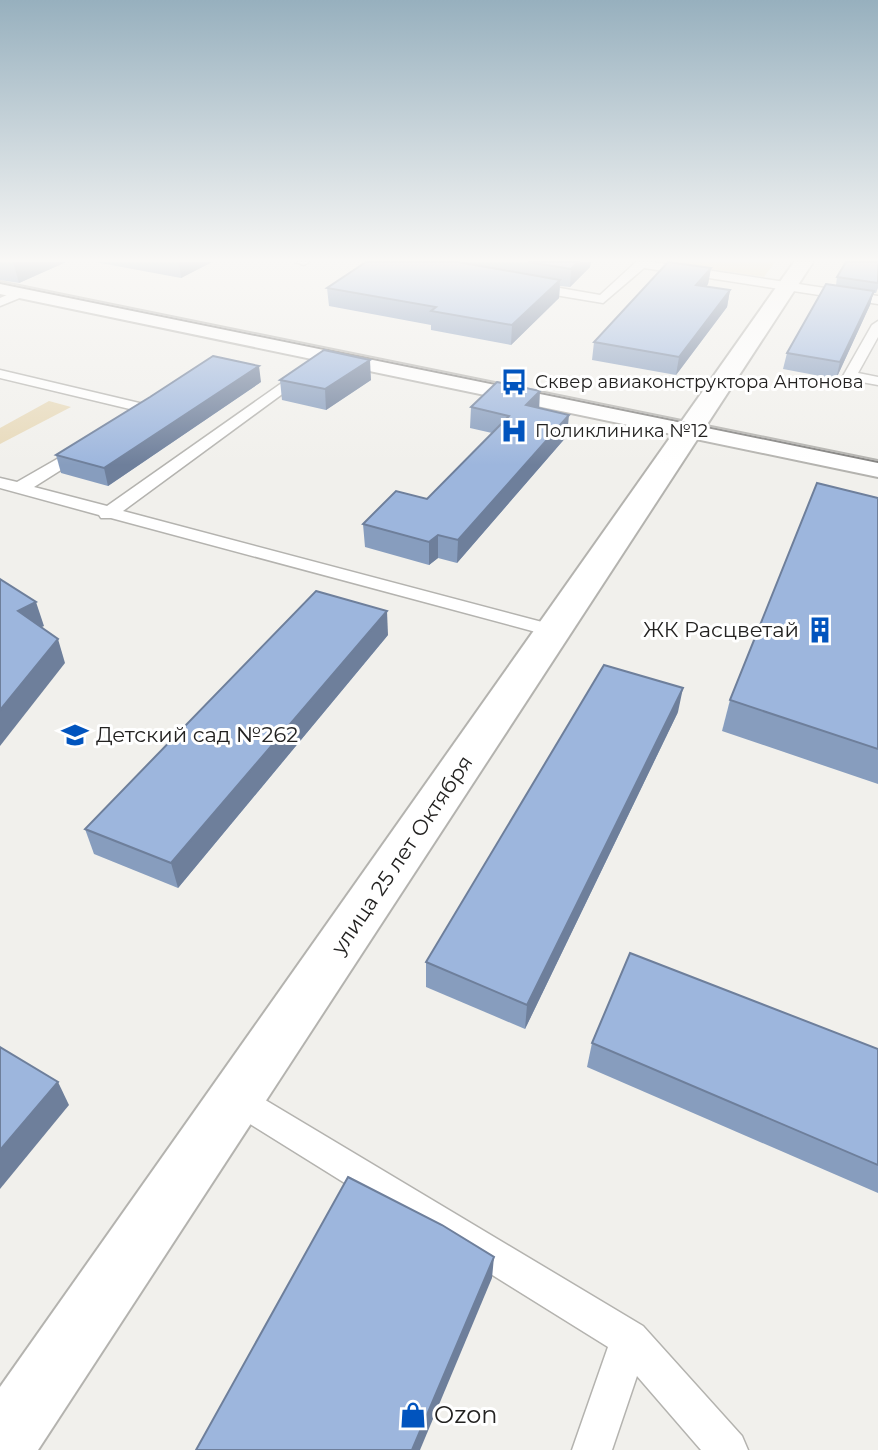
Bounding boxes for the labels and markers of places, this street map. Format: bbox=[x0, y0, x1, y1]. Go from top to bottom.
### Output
bus stop icon: Сквер авиаконструктора Антонова bbox=[499, 367, 529, 397]
place label: Сквер авиаконструктора Антонова bbox=[535, 371, 864, 393]
hospital icon: Поликлиника №12 bbox=[499, 416, 529, 446]
place label: Поликлиника №12 bbox=[535, 420, 708, 442]
building icon: ЖК Расцветай bbox=[805, 615, 835, 645]
place label: ЖК Расцветай bbox=[643, 617, 799, 642]
school or university icon: Детский сад №262 bbox=[60, 720, 90, 750]
place label: Детский сад №262 bbox=[96, 722, 298, 747]
shop icon: Ozon bbox=[398, 1400, 428, 1430]
place label: Ozon bbox=[434, 1400, 497, 1429]

